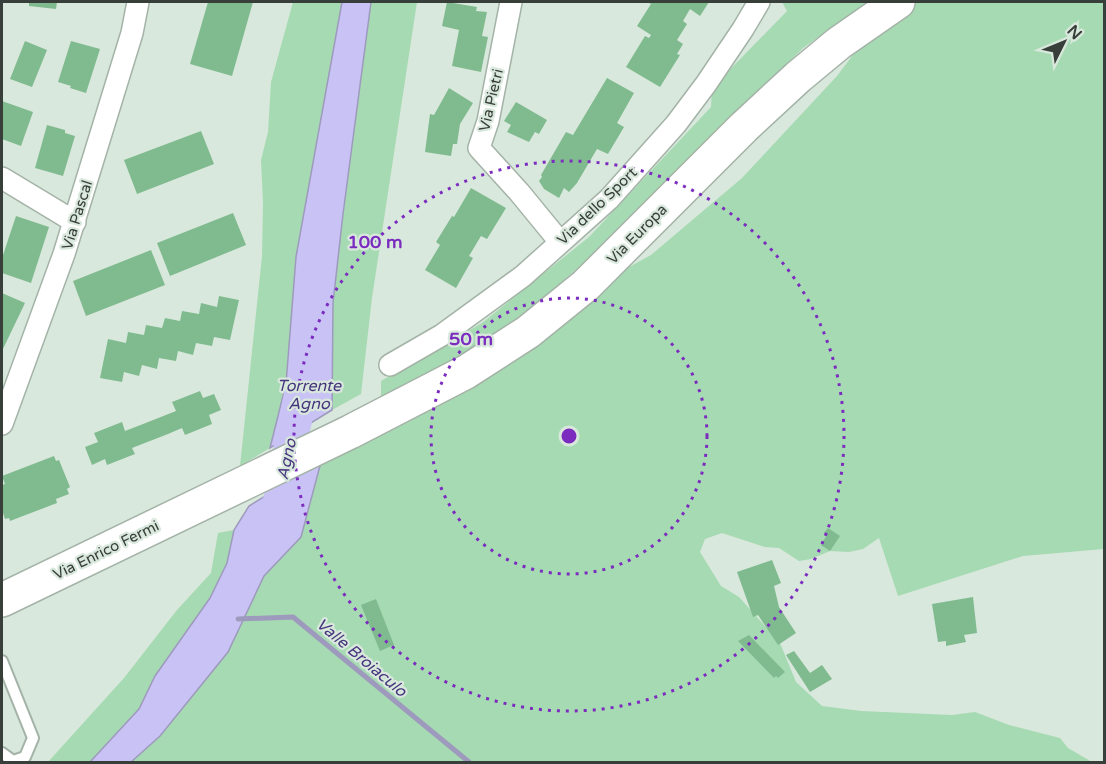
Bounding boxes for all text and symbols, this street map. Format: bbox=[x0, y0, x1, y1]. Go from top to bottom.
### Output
north arrow bbox=[1034, 12, 1094, 72]
text: N bbox=[1063, 21, 1086, 44]
street label: Via Pietri bbox=[475, 67, 507, 133]
street label: Via dello Sport bbox=[553, 163, 641, 249]
street label: Via Pascal bbox=[58, 178, 96, 252]
street label: Via Europa bbox=[603, 200, 671, 268]
text: 100 m bbox=[347, 231, 403, 253]
text: 50 m bbox=[449, 328, 493, 350]
water label: Torrente Agno bbox=[277, 376, 342, 414]
centre of rings bbox=[559, 426, 579, 446]
water label: Agno bbox=[273, 436, 301, 481]
street label: Via Enrico Fermi bbox=[50, 517, 162, 583]
water label: Valle Broiaculo bbox=[312, 614, 412, 702]

